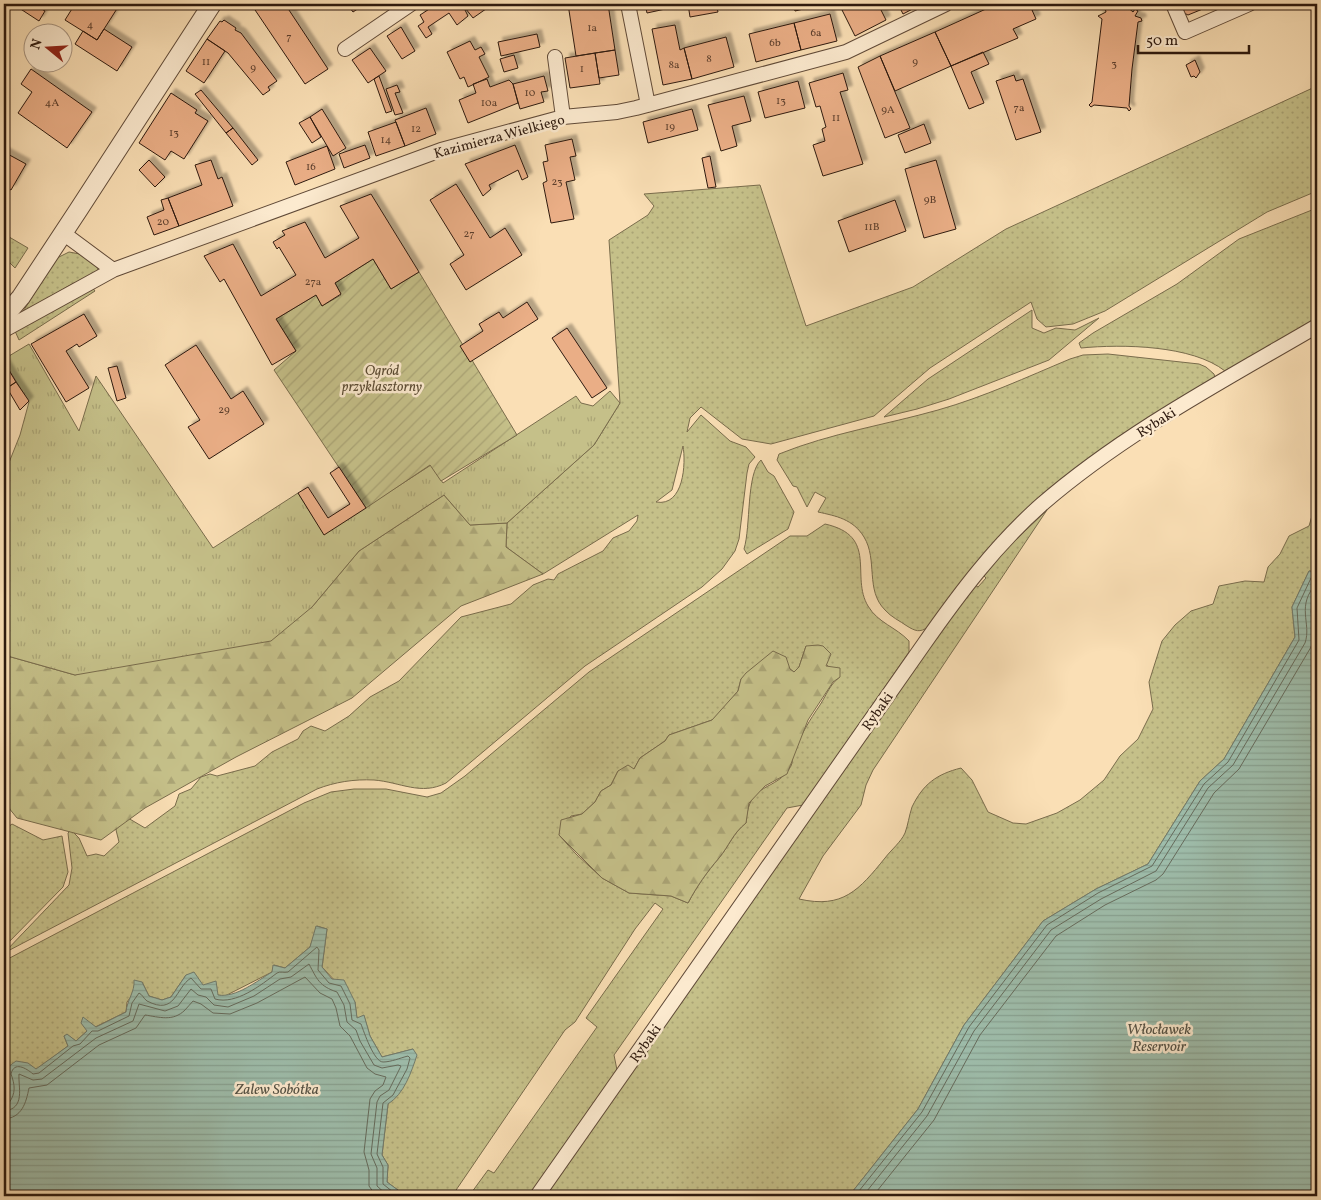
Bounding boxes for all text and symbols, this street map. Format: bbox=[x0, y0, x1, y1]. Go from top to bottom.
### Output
house number: 4 bbox=[87, 18, 94, 33]
house number: 1a bbox=[587, 21, 597, 36]
north arrow bbox=[22, 22, 72, 72]
scale bar bbox=[1138, 22, 1250, 54]
house number: 6a bbox=[810, 26, 822, 41]
house number: 7 bbox=[286, 30, 292, 45]
text: 50 m bbox=[1146, 31, 1178, 52]
house number: 6b bbox=[769, 36, 781, 51]
text: N bbox=[26, 37, 48, 52]
house number: 8 bbox=[706, 52, 712, 67]
house number: 11 bbox=[202, 55, 210, 70]
house number: 9 bbox=[912, 55, 918, 70]
house number: 3 bbox=[1111, 57, 1117, 72]
house number: 8a bbox=[668, 58, 680, 73]
house number: 9 bbox=[250, 61, 256, 76]
house number: 1 bbox=[580, 62, 584, 77]
house number: 10 bbox=[525, 86, 536, 101]
house number: 13 bbox=[776, 94, 786, 109]
house number: 4A bbox=[45, 96, 59, 111]
house number: 10a bbox=[481, 96, 498, 111]
house number: 7a bbox=[1014, 101, 1025, 116]
house number: 9A bbox=[881, 103, 895, 118]
street label: Kazimierza Wielkiego bbox=[432, 111, 567, 164]
house number: 11 bbox=[832, 111, 840, 126]
house number: 19 bbox=[665, 120, 675, 135]
house number: 12 bbox=[411, 122, 421, 137]
house number: 13 bbox=[169, 126, 179, 141]
house number: 14 bbox=[381, 133, 392, 148]
house number: 16 bbox=[306, 160, 316, 175]
house number: 23 bbox=[551, 175, 563, 190]
house number: 9B bbox=[924, 193, 936, 208]
house number: 20 bbox=[157, 215, 170, 230]
house number: 11B bbox=[864, 220, 880, 235]
house number: 27 bbox=[464, 227, 474, 242]
house number: 27a bbox=[305, 275, 322, 290]
park label: Ogród przyklasztorny bbox=[342, 362, 423, 397]
house number: 29 bbox=[218, 403, 230, 418]
street label: Rybaki bbox=[1133, 404, 1180, 443]
street label: Rybaki bbox=[858, 689, 898, 735]
water label: Włocławek Reservoir bbox=[1127, 1020, 1191, 1058]
street label: Rybaki bbox=[626, 1021, 666, 1067]
water label: Zalew Sobótka bbox=[234, 1080, 319, 1101]

